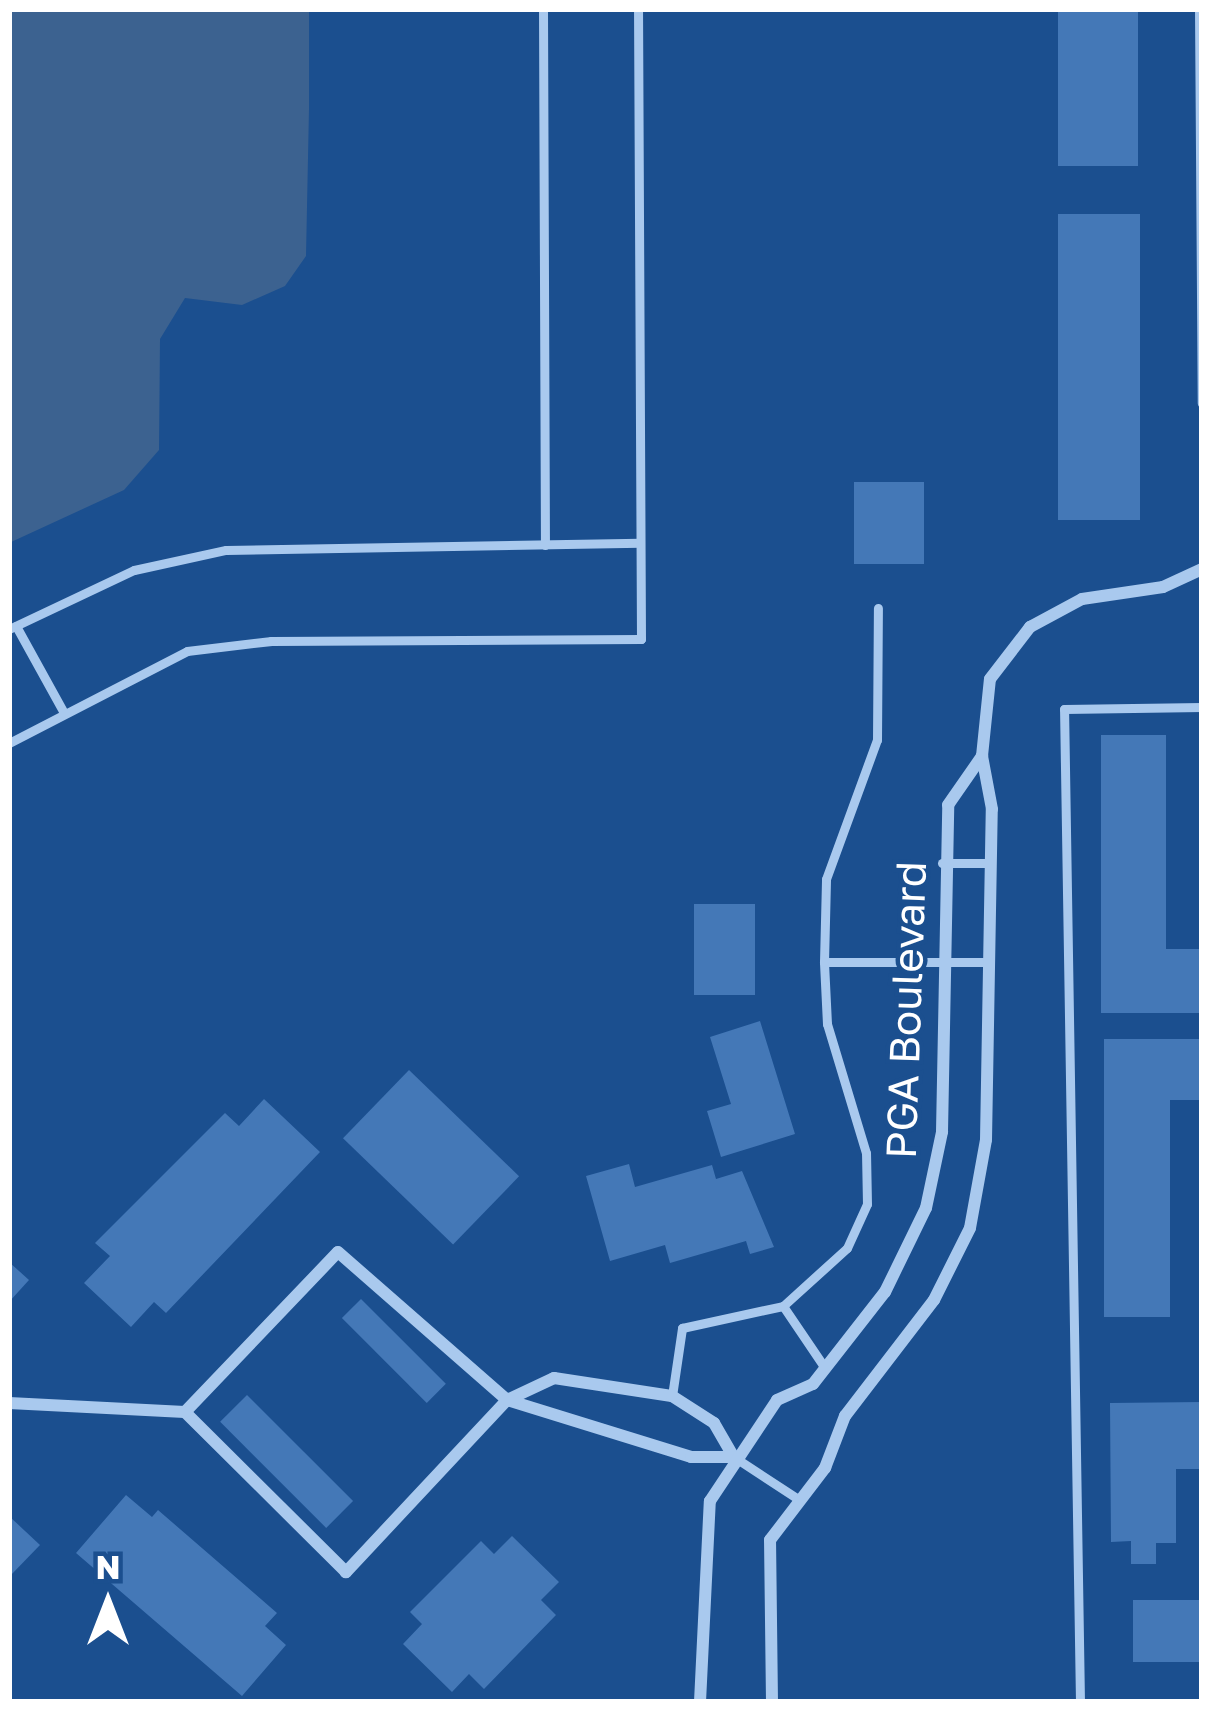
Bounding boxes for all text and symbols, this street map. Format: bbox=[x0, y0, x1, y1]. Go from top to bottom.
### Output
street label: PGA Boulevard bbox=[875, 860, 935, 1160]
north arrow bbox=[48, 1543, 168, 1663]
text: N bbox=[95, 1547, 121, 1586]

